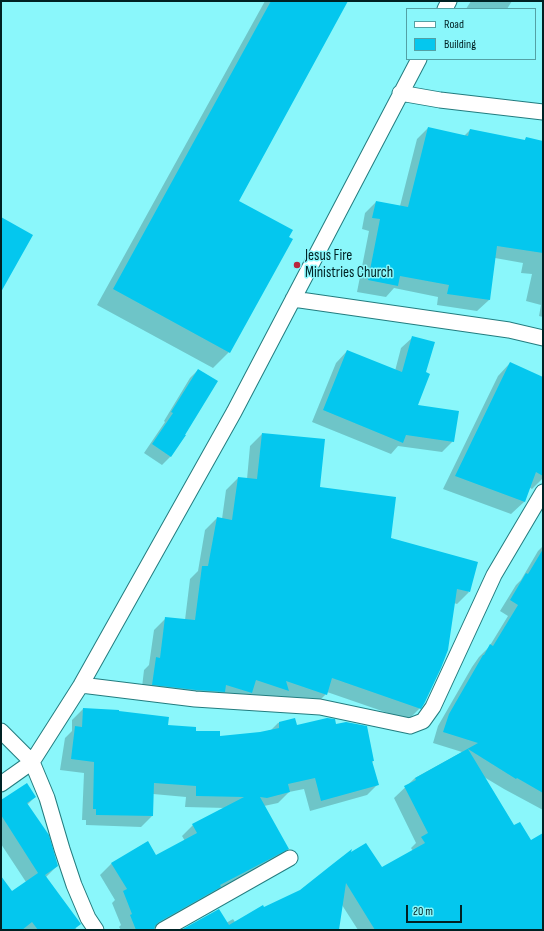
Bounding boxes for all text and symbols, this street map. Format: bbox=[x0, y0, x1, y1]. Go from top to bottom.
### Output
legend bbox=[406, 8, 536, 60]
text: Road bbox=[444, 17, 464, 32]
text: Building bbox=[444, 37, 476, 52]
place label: Jesus Fire Ministries Church bbox=[305, 247, 393, 282]
marker: Jesus Fire Ministries Church bbox=[292, 260, 302, 270]
scale bar bbox=[408, 897, 464, 923]
text: 20 m bbox=[413, 904, 433, 919]

